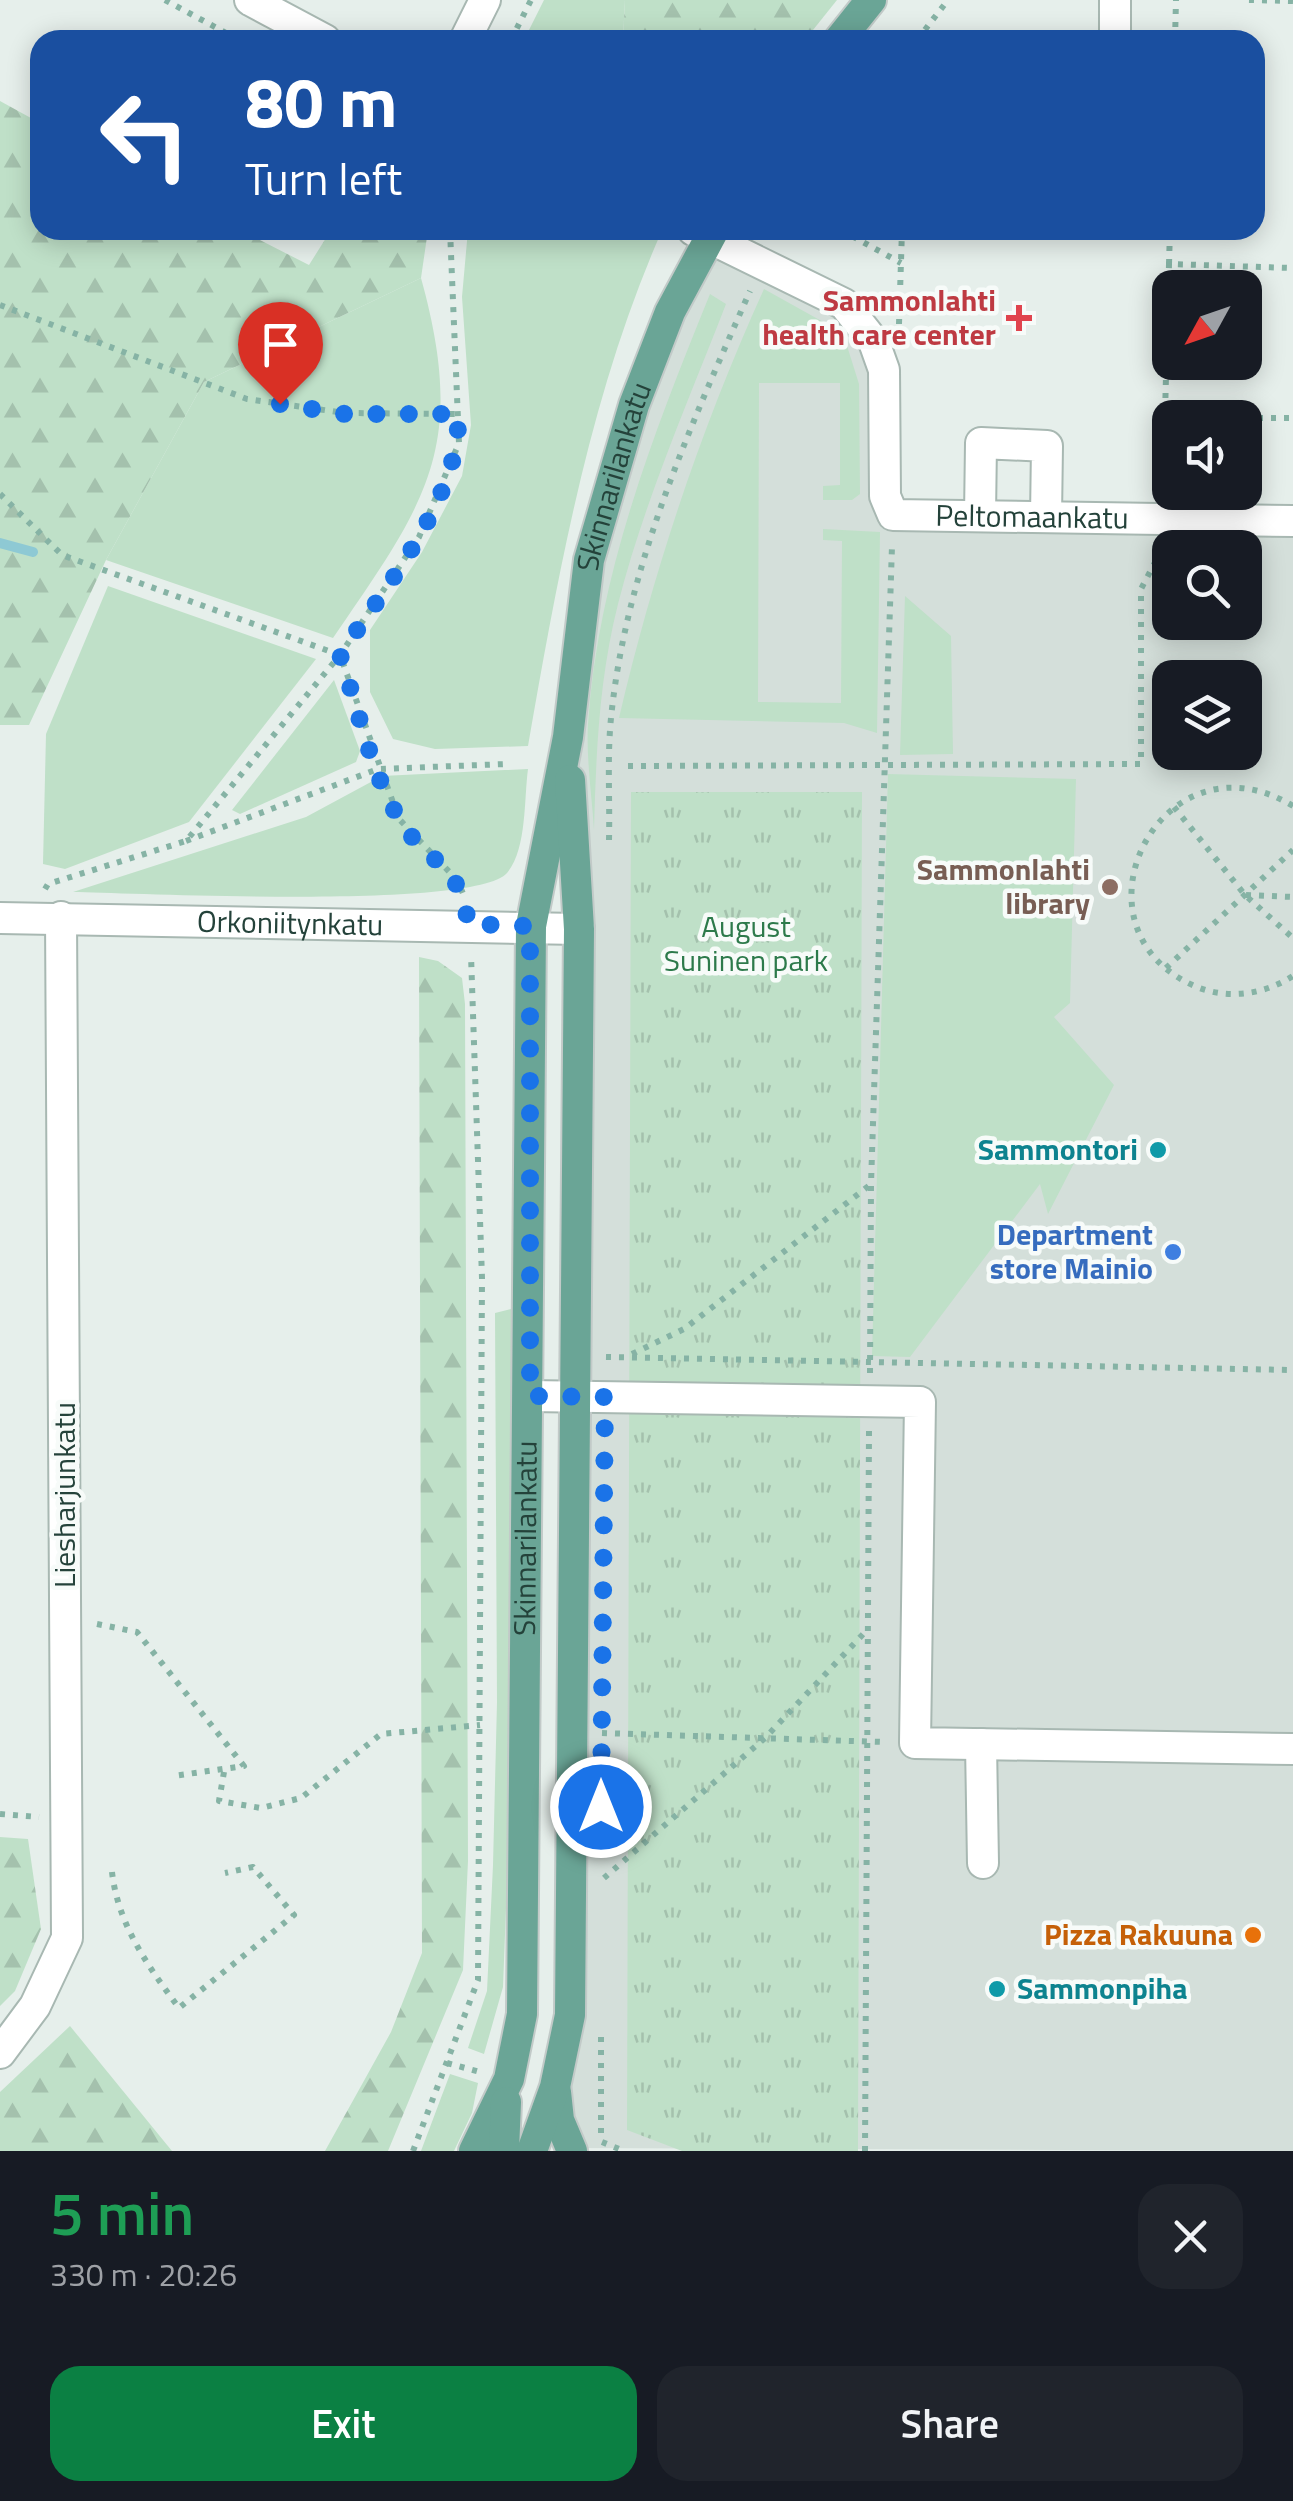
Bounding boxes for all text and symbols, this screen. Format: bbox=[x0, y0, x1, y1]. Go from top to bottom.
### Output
text: 80 m bbox=[245, 48, 398, 154]
icon: left bbox=[80, 70, 210, 200]
text: Turn left bbox=[245, 144, 402, 212]
north arrow bbox=[1152, 270, 1262, 380]
map controls bbox=[1152, 270, 1262, 770]
place label: Sammonlahti health care center bbox=[762, 277, 996, 357]
pin bbox=[238, 302, 323, 405]
marker: Sammonlahti health care center bbox=[1006, 305, 1032, 331]
icon: arrive bbox=[253, 317, 308, 372]
street label: Skinnarilankatu bbox=[564, 375, 663, 573]
button: sound bbox=[1152, 400, 1262, 510]
street label: Peltomaankatu bbox=[935, 492, 1129, 541]
button: search bbox=[1152, 530, 1262, 640]
button: layers bbox=[1152, 660, 1262, 770]
place label: Sammonlahti library bbox=[917, 846, 1090, 926]
marker: Sammonlahti library bbox=[1099, 876, 1121, 898]
street label: Orkoniitynkatu bbox=[196, 898, 384, 947]
park label: August Suninen park bbox=[664, 903, 828, 983]
place label: Sammontori bbox=[978, 1126, 1138, 1172]
marker: Sammontori bbox=[1147, 1139, 1169, 1161]
place label: Department store Mainio bbox=[990, 1211, 1153, 1291]
marker: Department store Mainio bbox=[1162, 1241, 1184, 1263]
street label: Liesharjunkatu bbox=[41, 1402, 87, 1588]
street label: Skinnarilankatu bbox=[501, 1440, 549, 1636]
position arrow bbox=[549, 1755, 653, 1859]
place label: Pizza Rakuuna bbox=[1044, 1911, 1233, 1957]
marker: Pizza Rakuuna bbox=[1242, 1924, 1264, 1946]
place label: Sammonpiha bbox=[1017, 1965, 1188, 2011]
marker: Sammonpiha bbox=[986, 1978, 1008, 2000]
text: 5 min bbox=[50, 2167, 194, 2258]
button: close bbox=[1138, 2184, 1243, 2289]
text: 330 m · 20:26 bbox=[50, 2250, 237, 2298]
button: Exit bbox=[50, 2366, 637, 2481]
button: Share bbox=[657, 2366, 1243, 2481]

